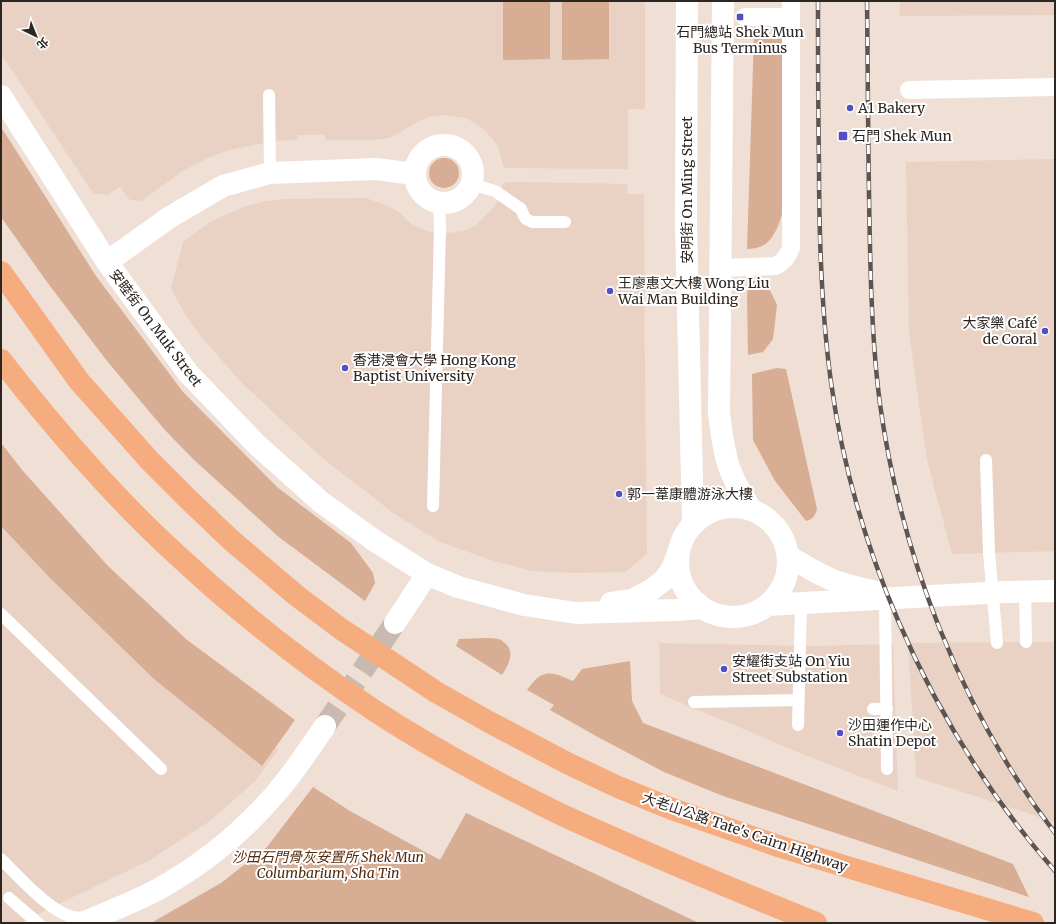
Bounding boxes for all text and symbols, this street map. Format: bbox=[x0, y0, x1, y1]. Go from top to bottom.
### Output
marker: 石門總站 Shek Mun Bus Terminus bbox=[735, 12, 745, 22]
north arrow bbox=[16, 16, 56, 56]
place label: 石門總站 Shek Mun Bus Terminus bbox=[676, 23, 804, 57]
text: 北 bbox=[34, 34, 52, 52]
place label: A1 Bakery bbox=[857, 99, 926, 117]
marker: A1 Bakery bbox=[845, 103, 855, 113]
street label: 安明街 On Ming Street bbox=[678, 116, 696, 264]
place label: 石門 Shek Mun bbox=[852, 127, 952, 145]
marker: 石門 Shek Mun bbox=[837, 130, 849, 142]
street label: 安睦街 On Muk Street bbox=[106, 266, 206, 391]
place label: 王廖惠文大樓 Wong Liu Wai Man Building bbox=[617, 274, 770, 308]
marker: 王廖惠文大樓 Wong Liu Wai Man Building bbox=[605, 286, 615, 296]
place label: 大家樂 Café de Coral bbox=[962, 314, 1038, 348]
marker: 大家樂 Café de Coral bbox=[1040, 326, 1050, 336]
place label: 香港浸會大學 Hong Kong Baptist University bbox=[353, 351, 516, 385]
marker: 香港浸會大學 Hong Kong Baptist University bbox=[340, 363, 350, 373]
place label: 郭一葦康體游泳大樓 bbox=[627, 485, 753, 503]
marker: 郭一葦康體游泳大樓 bbox=[614, 489, 624, 499]
place label: 安耀街支站 On Yiu Street Substation bbox=[732, 652, 850, 686]
marker: 安耀街支站 On Yiu Street Substation bbox=[719, 664, 729, 674]
place label: 沙田運作中心 Shatin Depot bbox=[848, 716, 937, 750]
marker: 沙田運作中心 Shatin Depot bbox=[835, 728, 845, 738]
street label: 大老山公路 Tate's Cairn Highway bbox=[640, 788, 851, 876]
park label: 沙田石門骨灰安置所 Shek Mun Columbarium, Sha Tin bbox=[232, 848, 424, 882]

